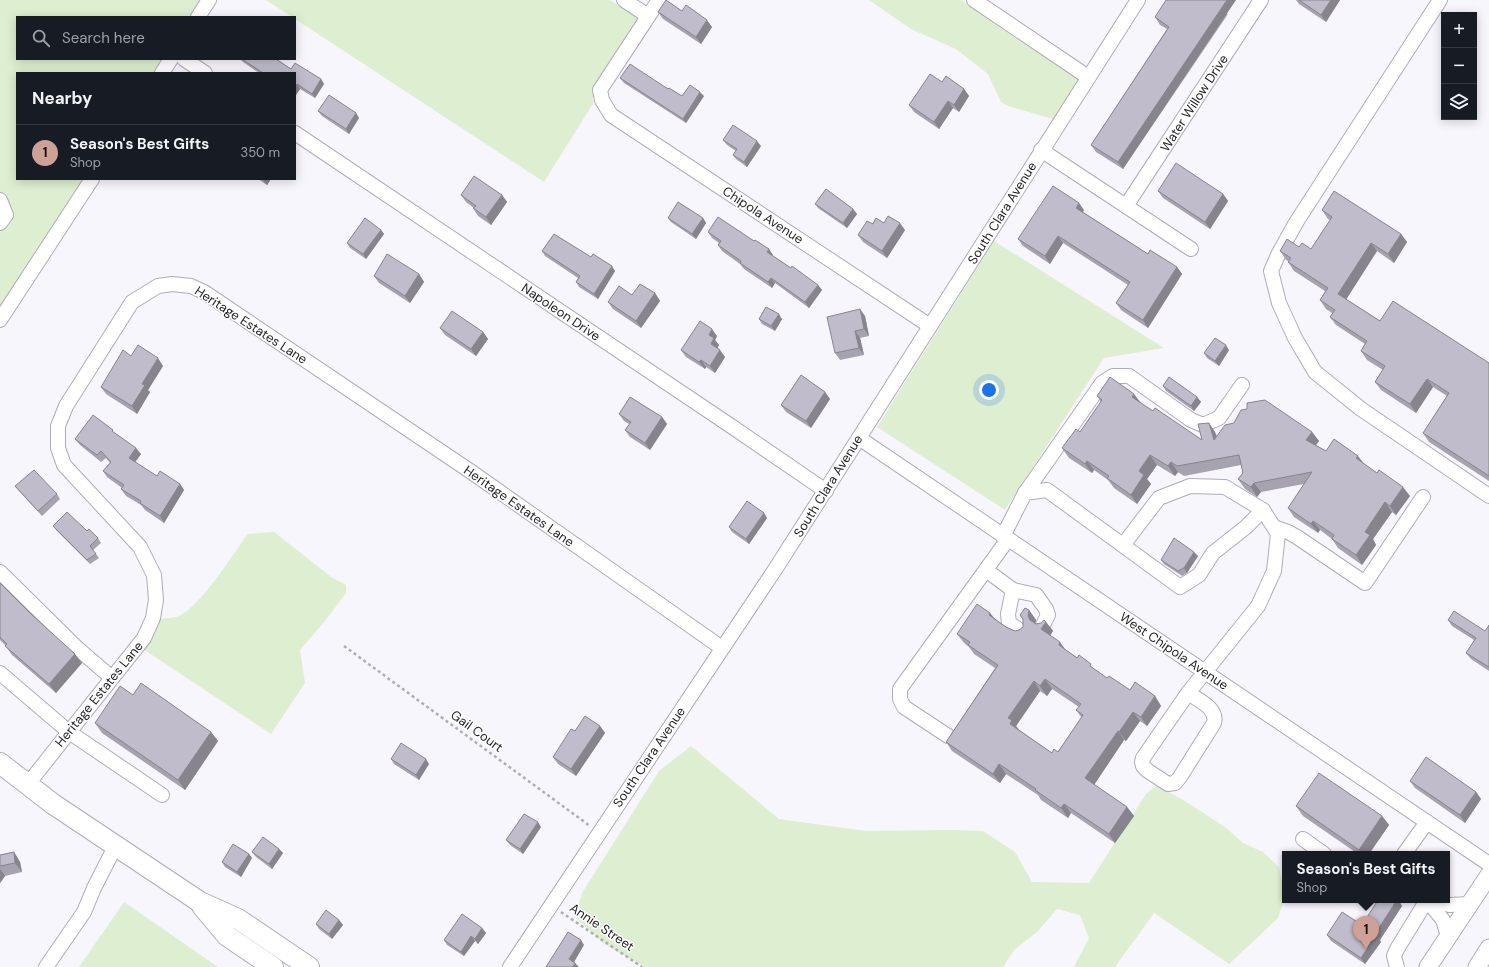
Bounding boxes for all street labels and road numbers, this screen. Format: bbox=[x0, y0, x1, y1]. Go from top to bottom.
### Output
street label: Water Willow Drive bbox=[1156, 51, 1232, 155]
street label: South Clara Avenue bbox=[964, 159, 1040, 267]
street label: Chipola Avenue bbox=[719, 182, 807, 248]
street label: Napoleon Drive bbox=[518, 279, 604, 345]
street label: Heritage Estates Lane bbox=[192, 282, 310, 368]
street label: South Clara Avenue bbox=[790, 432, 866, 540]
street label: Heritage Estates Lane bbox=[461, 462, 577, 550]
street label: West Chipola Avenue bbox=[1116, 608, 1232, 694]
street label: Heritage Estates Lane bbox=[51, 638, 147, 750]
street label: South Clara Avenue bbox=[609, 704, 689, 810]
street label: Gail Court bbox=[447, 706, 507, 756]
street label: Annie Street bbox=[566, 899, 638, 955]

